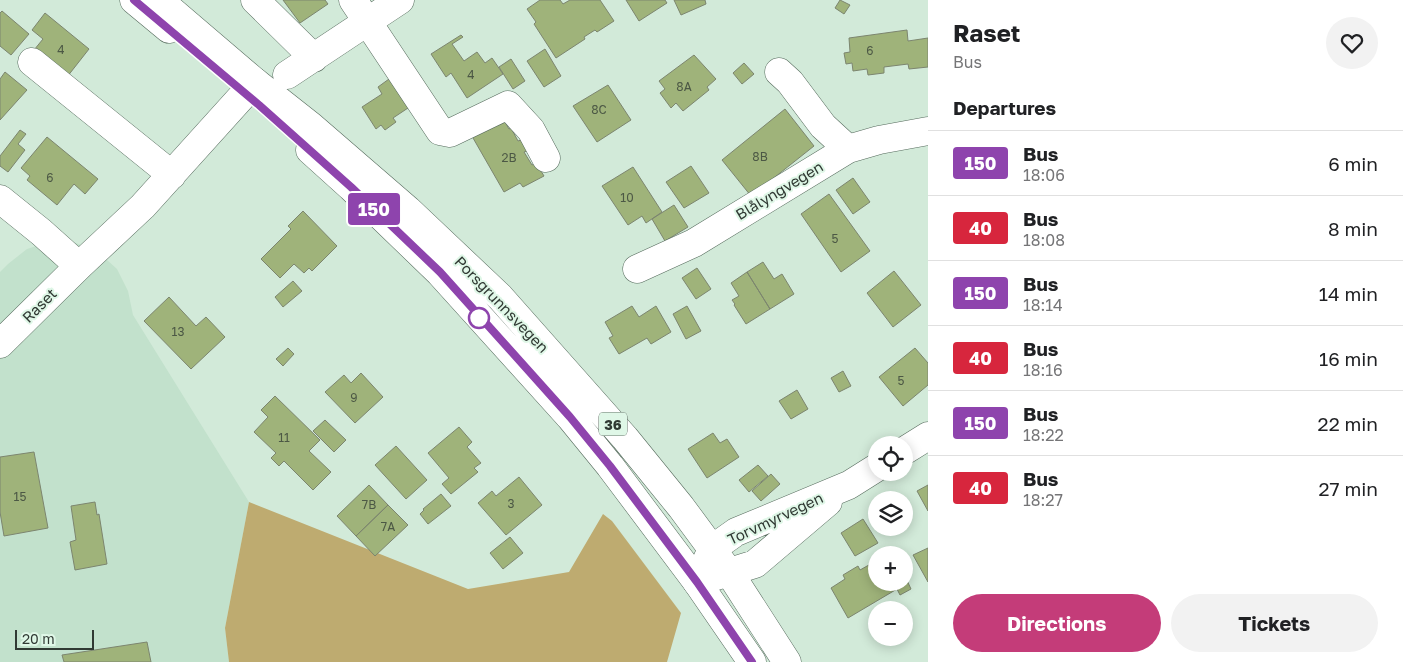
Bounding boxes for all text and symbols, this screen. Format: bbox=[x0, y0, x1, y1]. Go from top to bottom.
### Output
button: heart bbox=[1326, 17, 1378, 69]
text: Raset bbox=[953, 18, 1020, 47]
house number: 4 bbox=[57, 42, 65, 57]
house number: 6 bbox=[866, 43, 874, 58]
text: Bus bbox=[953, 52, 982, 72]
house number: 4 bbox=[467, 67, 475, 82]
house number: 8A bbox=[676, 79, 692, 94]
text: Departures bbox=[953, 96, 1056, 119]
house number: 8C bbox=[591, 102, 607, 117]
text: Bus bbox=[1023, 142, 1058, 165]
house number: 8B bbox=[752, 149, 768, 164]
house number: 2B bbox=[501, 150, 517, 165]
text: 150 bbox=[965, 152, 996, 174]
text: 6 min bbox=[1328, 152, 1378, 175]
street label: Blålyngvegen bbox=[732, 157, 826, 223]
text: 18:06 bbox=[1023, 165, 1065, 185]
house number: 6 bbox=[46, 170, 54, 185]
house number: 10 bbox=[620, 190, 634, 205]
line badge: 150 bbox=[345, 193, 403, 225]
text: 150 bbox=[358, 198, 390, 220]
text: Bus bbox=[1023, 207, 1058, 230]
text: 40 bbox=[969, 217, 992, 239]
text: 8 min bbox=[1328, 217, 1378, 240]
text: 18:08 bbox=[1023, 230, 1065, 250]
house number: 5 bbox=[832, 231, 839, 246]
street label: Porsgrunnsvegen bbox=[451, 252, 553, 356]
text: Bus bbox=[1023, 272, 1058, 295]
text: 150 bbox=[965, 282, 996, 304]
text: 14 min bbox=[1319, 282, 1378, 305]
street label: Raset bbox=[18, 284, 60, 326]
text: 18:14 bbox=[1023, 295, 1063, 315]
unlabelled marker bbox=[468, 307, 490, 329]
house number: 13 bbox=[172, 324, 184, 339]
text: Bus bbox=[1023, 337, 1058, 360]
text: 40 bbox=[969, 347, 992, 369]
text: 16 min bbox=[1319, 347, 1378, 370]
text: 18:16 bbox=[1023, 360, 1063, 380]
house number: 5 bbox=[898, 373, 905, 388]
house number: 9 bbox=[350, 390, 358, 405]
text: Bus bbox=[1023, 402, 1058, 425]
road number: 36 bbox=[599, 412, 627, 436]
text: 150 bbox=[965, 412, 996, 434]
text: 22 min bbox=[1318, 412, 1378, 435]
text: 18:22 bbox=[1023, 425, 1064, 445]
house number: 11 bbox=[278, 430, 290, 445]
map controls bbox=[868, 436, 913, 646]
button: locate bbox=[868, 436, 913, 481]
text: Bus bbox=[1023, 467, 1058, 490]
text: 40 bbox=[969, 477, 992, 499]
text: 27 min bbox=[1319, 477, 1378, 500]
street label: Torvmyrvegen bbox=[724, 488, 826, 548]
house number: 15 bbox=[14, 489, 26, 504]
text: 18:27 bbox=[1023, 490, 1063, 510]
button: layers bbox=[868, 491, 913, 536]
house number: 3 bbox=[507, 496, 515, 511]
house number: 7B bbox=[362, 497, 376, 512]
house number: 7A bbox=[381, 519, 395, 534]
button: + bbox=[868, 546, 913, 591]
button: Directions bbox=[953, 594, 1161, 652]
button: Tickets bbox=[1171, 594, 1378, 652]
button: − bbox=[868, 601, 913, 646]
scale bar bbox=[15, 627, 94, 650]
text: 20 m bbox=[22, 630, 55, 647]

